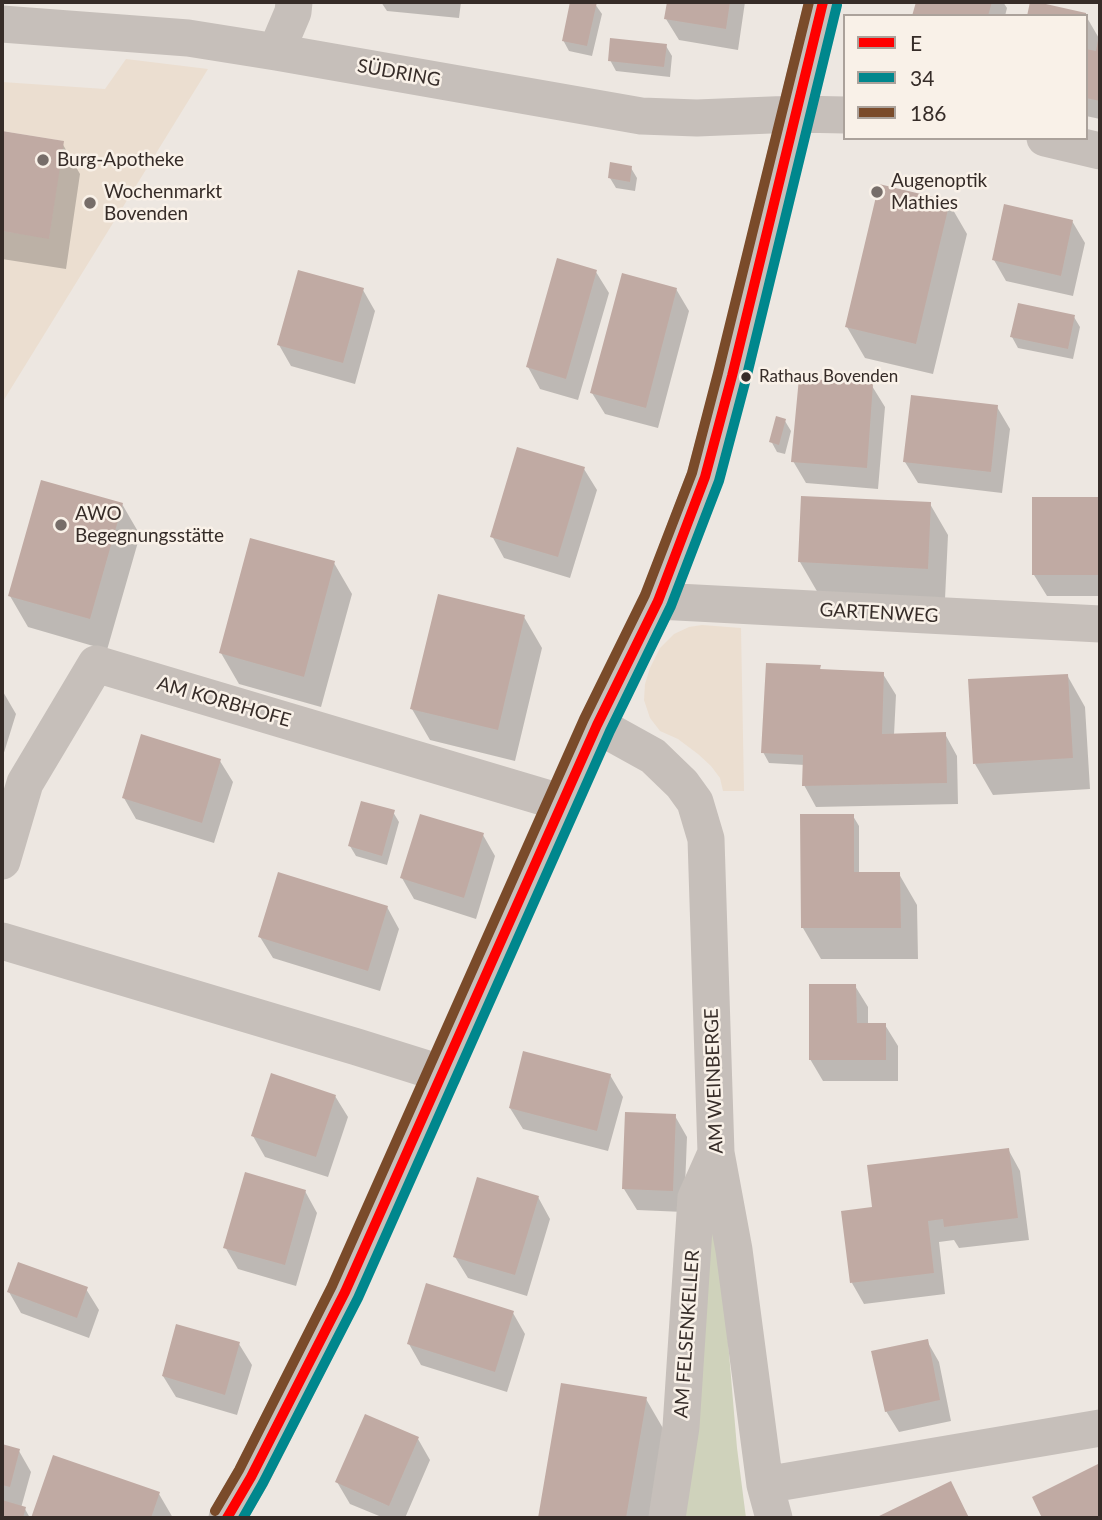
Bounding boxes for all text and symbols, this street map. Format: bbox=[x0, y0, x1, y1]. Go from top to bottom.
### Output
legend bbox=[843, 14, 1088, 140]
text: E bbox=[910, 30, 922, 55]
street label: SÜDRING bbox=[355, 54, 443, 92]
text: 34 bbox=[910, 65, 934, 90]
text: 186 bbox=[910, 100, 947, 125]
place label: Burg-Apotheke bbox=[57, 149, 184, 171]
marker: Burg-Apotheke bbox=[35, 152, 51, 168]
place label: Augenoptik Mathies bbox=[891, 170, 987, 214]
place label: Wochenmarkt Bovenden bbox=[104, 181, 222, 225]
marker: Augenoptik Mathies bbox=[869, 184, 885, 200]
marker: Wochenmarkt Bovenden bbox=[82, 195, 98, 211]
place label: Rathaus Bovenden bbox=[759, 367, 898, 387]
marker: Rathaus Bovenden bbox=[739, 370, 753, 384]
place label: AWO Begegnungsstätte bbox=[75, 503, 224, 547]
marker: AWO Begegnungsstätte bbox=[53, 517, 69, 533]
street label: GARTENWEG bbox=[819, 599, 939, 627]
street label: AM KORBHOFE bbox=[155, 672, 293, 732]
street label: AM WEINBERGE bbox=[700, 1008, 728, 1154]
street label: AM FELSENKELLER bbox=[670, 1249, 704, 1419]

